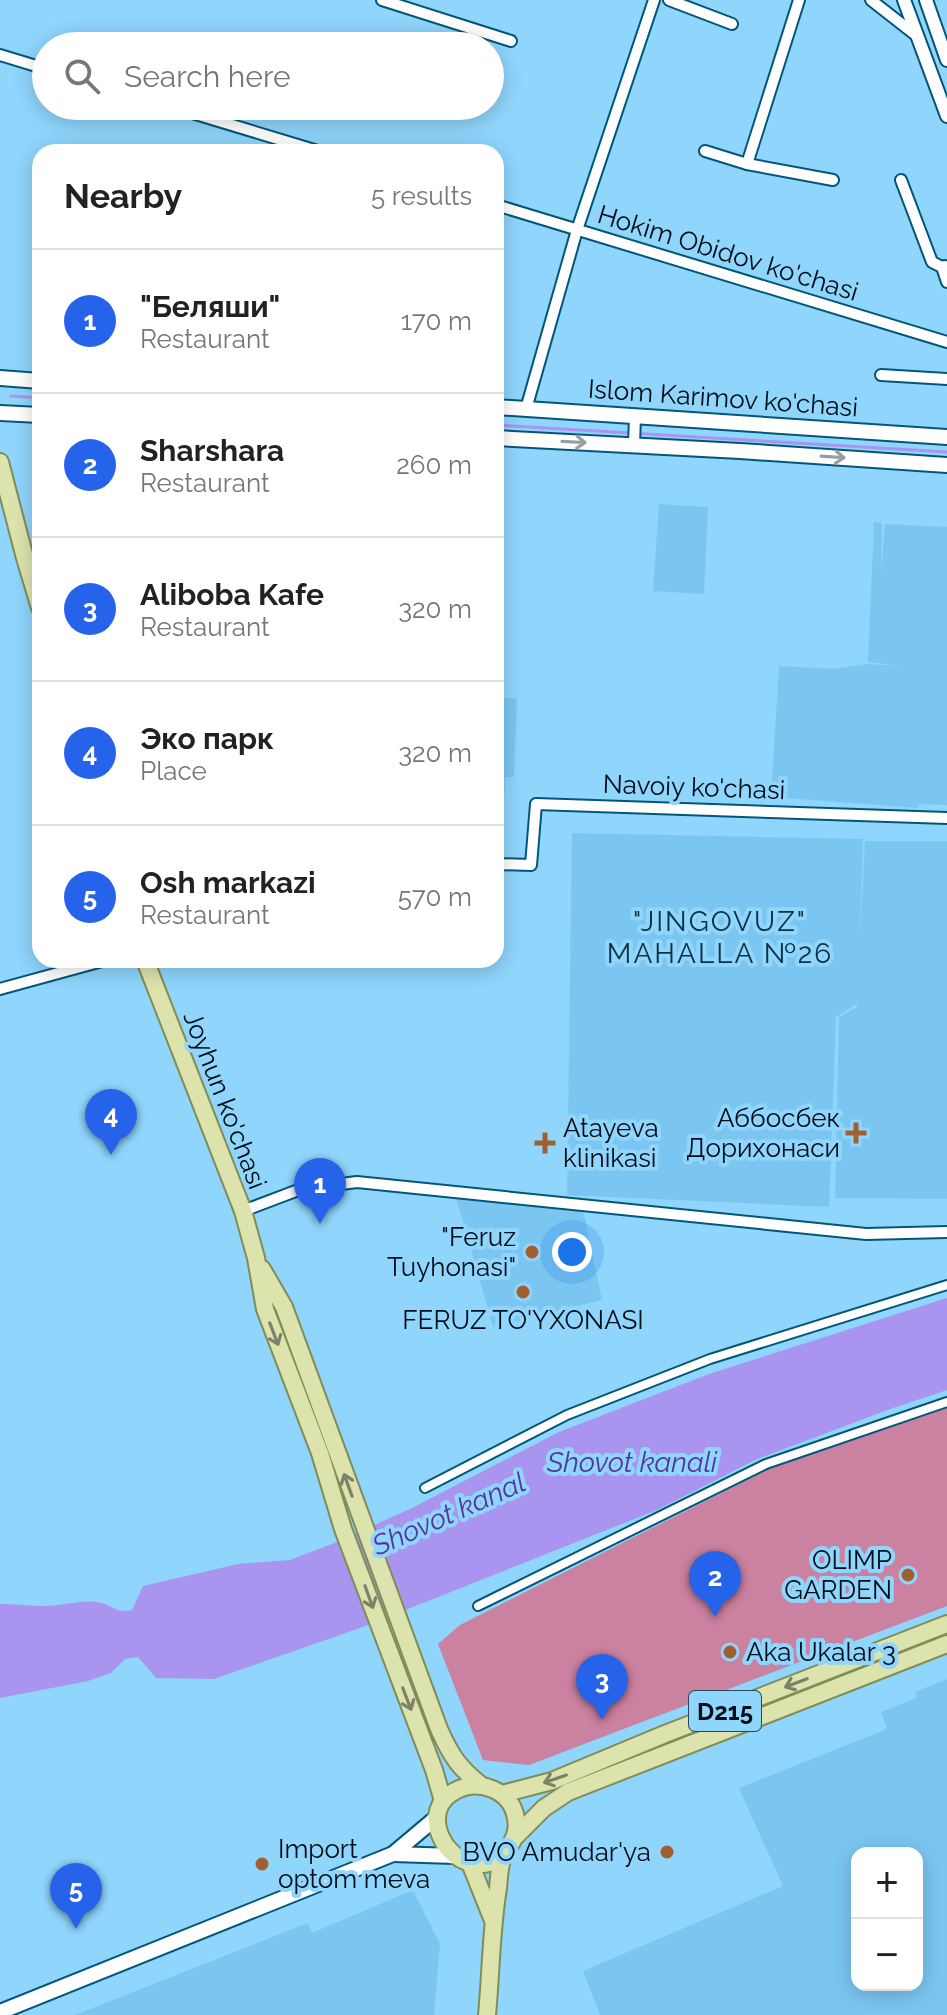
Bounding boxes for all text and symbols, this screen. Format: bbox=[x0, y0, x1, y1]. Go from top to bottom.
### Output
search box bbox=[32, 32, 504, 120]
icon: search bbox=[60, 54, 104, 98]
text: Search here bbox=[124, 59, 291, 94]
text: Nearby bbox=[64, 176, 182, 216]
text: 5 results bbox=[371, 181, 472, 211]
street label: Hokim Obidov ko'chasi bbox=[594, 199, 862, 307]
text: "Беляши" bbox=[140, 289, 280, 324]
text: 1 bbox=[84, 306, 96, 336]
text: 170 m bbox=[401, 306, 472, 336]
text: Restaurant bbox=[140, 324, 270, 354]
street label: Islom Karimov ko'chasi bbox=[587, 374, 859, 422]
text: Sharshara bbox=[140, 433, 284, 468]
one-way arrow bbox=[560, 435, 587, 450]
text: 2 bbox=[83, 450, 97, 480]
text: 260 m bbox=[396, 450, 472, 480]
one-way arrow bbox=[819, 450, 846, 465]
text: Restaurant bbox=[140, 468, 270, 498]
text: Aliboba Kafe bbox=[140, 577, 324, 612]
text: 3 bbox=[83, 594, 97, 624]
text: 320 m bbox=[398, 594, 472, 624]
text: Restaurant bbox=[140, 612, 270, 642]
text: Эко парк bbox=[140, 721, 274, 756]
text: 4 bbox=[83, 738, 97, 768]
text: 320 m bbox=[398, 738, 472, 768]
text: Place bbox=[140, 756, 207, 786]
street label: Navoiy ko'chasi bbox=[602, 769, 786, 805]
text: Osh markazi bbox=[140, 865, 316, 900]
text: 5 bbox=[83, 882, 97, 912]
text: 570 m bbox=[398, 882, 472, 912]
text: Restaurant bbox=[140, 900, 270, 930]
district label: "JINGOVUZ" MAHALLA №26 bbox=[607, 905, 833, 970]
street label: Joyhun ko'chasi bbox=[177, 1007, 273, 1193]
pin: 4 bbox=[85, 1089, 137, 1155]
place label: Аббосбек Дорихонаси bbox=[686, 1103, 840, 1163]
place label: Atayeva klinikasi bbox=[563, 1113, 659, 1173]
marker: Аббосбек Дорихонаси bbox=[847, 1124, 865, 1142]
marker: Atayeva klinikasi bbox=[534, 1132, 556, 1154]
pin: 1 bbox=[294, 1158, 346, 1224]
place label: "Feruz Tuyhonasi" bbox=[387, 1222, 516, 1282]
your location bbox=[552, 1232, 592, 1272]
marker: "Feruz Tuyhonasi" bbox=[523, 1243, 541, 1261]
marker: FERUZ TO'YXONASI bbox=[514, 1283, 532, 1301]
place label: FERUZ TO'YXONASI bbox=[402, 1305, 644, 1335]
one-way arrow bbox=[268, 1321, 282, 1346]
water label: Shovot kanali bbox=[546, 1446, 718, 1479]
water label: Shovot kanal bbox=[366, 1466, 531, 1563]
one-way arrow bbox=[340, 1474, 354, 1498]
place label: OLIMP GARDEN bbox=[784, 1545, 892, 1605]
pin: 2 bbox=[689, 1551, 741, 1617]
marker: OLIMP GARDEN bbox=[899, 1566, 917, 1584]
one-way arrow bbox=[363, 1584, 377, 1609]
place label: Aka Ukalar 3 bbox=[746, 1637, 896, 1667]
marker: Aka Ukalar 3 bbox=[721, 1643, 739, 1661]
pin: 3 bbox=[576, 1654, 628, 1720]
one-way arrow bbox=[784, 1677, 809, 1691]
one-way arrow bbox=[401, 1687, 415, 1711]
road number: D215 bbox=[689, 1691, 761, 1731]
one-way arrow bbox=[542, 1773, 567, 1788]
place label: Import optom meva bbox=[278, 1834, 430, 1894]
place label: BVO Amudar'ya bbox=[463, 1837, 651, 1867]
marker: BVO Amudar'ya bbox=[658, 1843, 676, 1861]
map controls bbox=[851, 1847, 923, 1991]
button: + bbox=[851, 1847, 923, 1919]
marker: Import optom meva bbox=[253, 1855, 271, 1873]
pin: 5 bbox=[50, 1863, 102, 1929]
button: − bbox=[851, 1919, 923, 1991]

